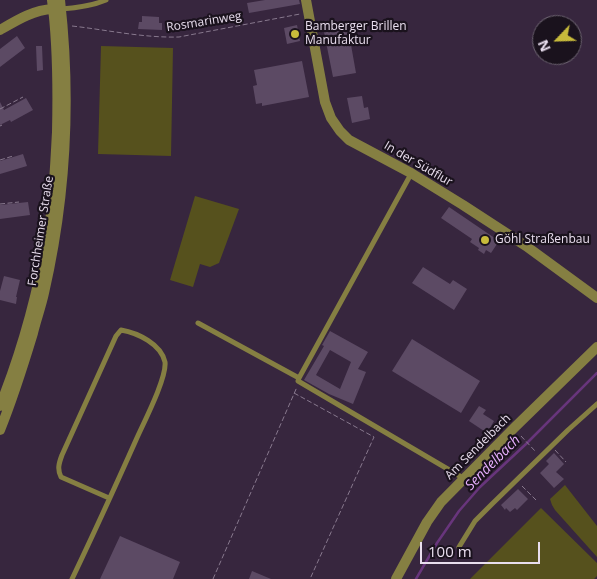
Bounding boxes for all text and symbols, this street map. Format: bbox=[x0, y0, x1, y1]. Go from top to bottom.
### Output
street label: Rosmarinweg bbox=[165, 9, 243, 35]
north arrow bbox=[532, 15, 582, 65]
place label: Bamberger Brillen Manufaktur bbox=[305, 20, 407, 48]
marker: Bamberger Brillen Manufaktur bbox=[289, 28, 301, 40]
text: N bbox=[533, 37, 555, 55]
street label: In der Südflur bbox=[381, 139, 455, 189]
street label: Forchheimer Straße bbox=[25, 175, 57, 287]
place label: Göhl Straßenbau bbox=[495, 233, 590, 247]
marker: Göhl Straßenbau bbox=[479, 234, 491, 246]
street label: Am Sendelbach bbox=[442, 411, 514, 483]
water label: Sendelbach bbox=[462, 432, 524, 494]
scale bar bbox=[422, 532, 542, 564]
text: 100 m bbox=[428, 541, 472, 561]

